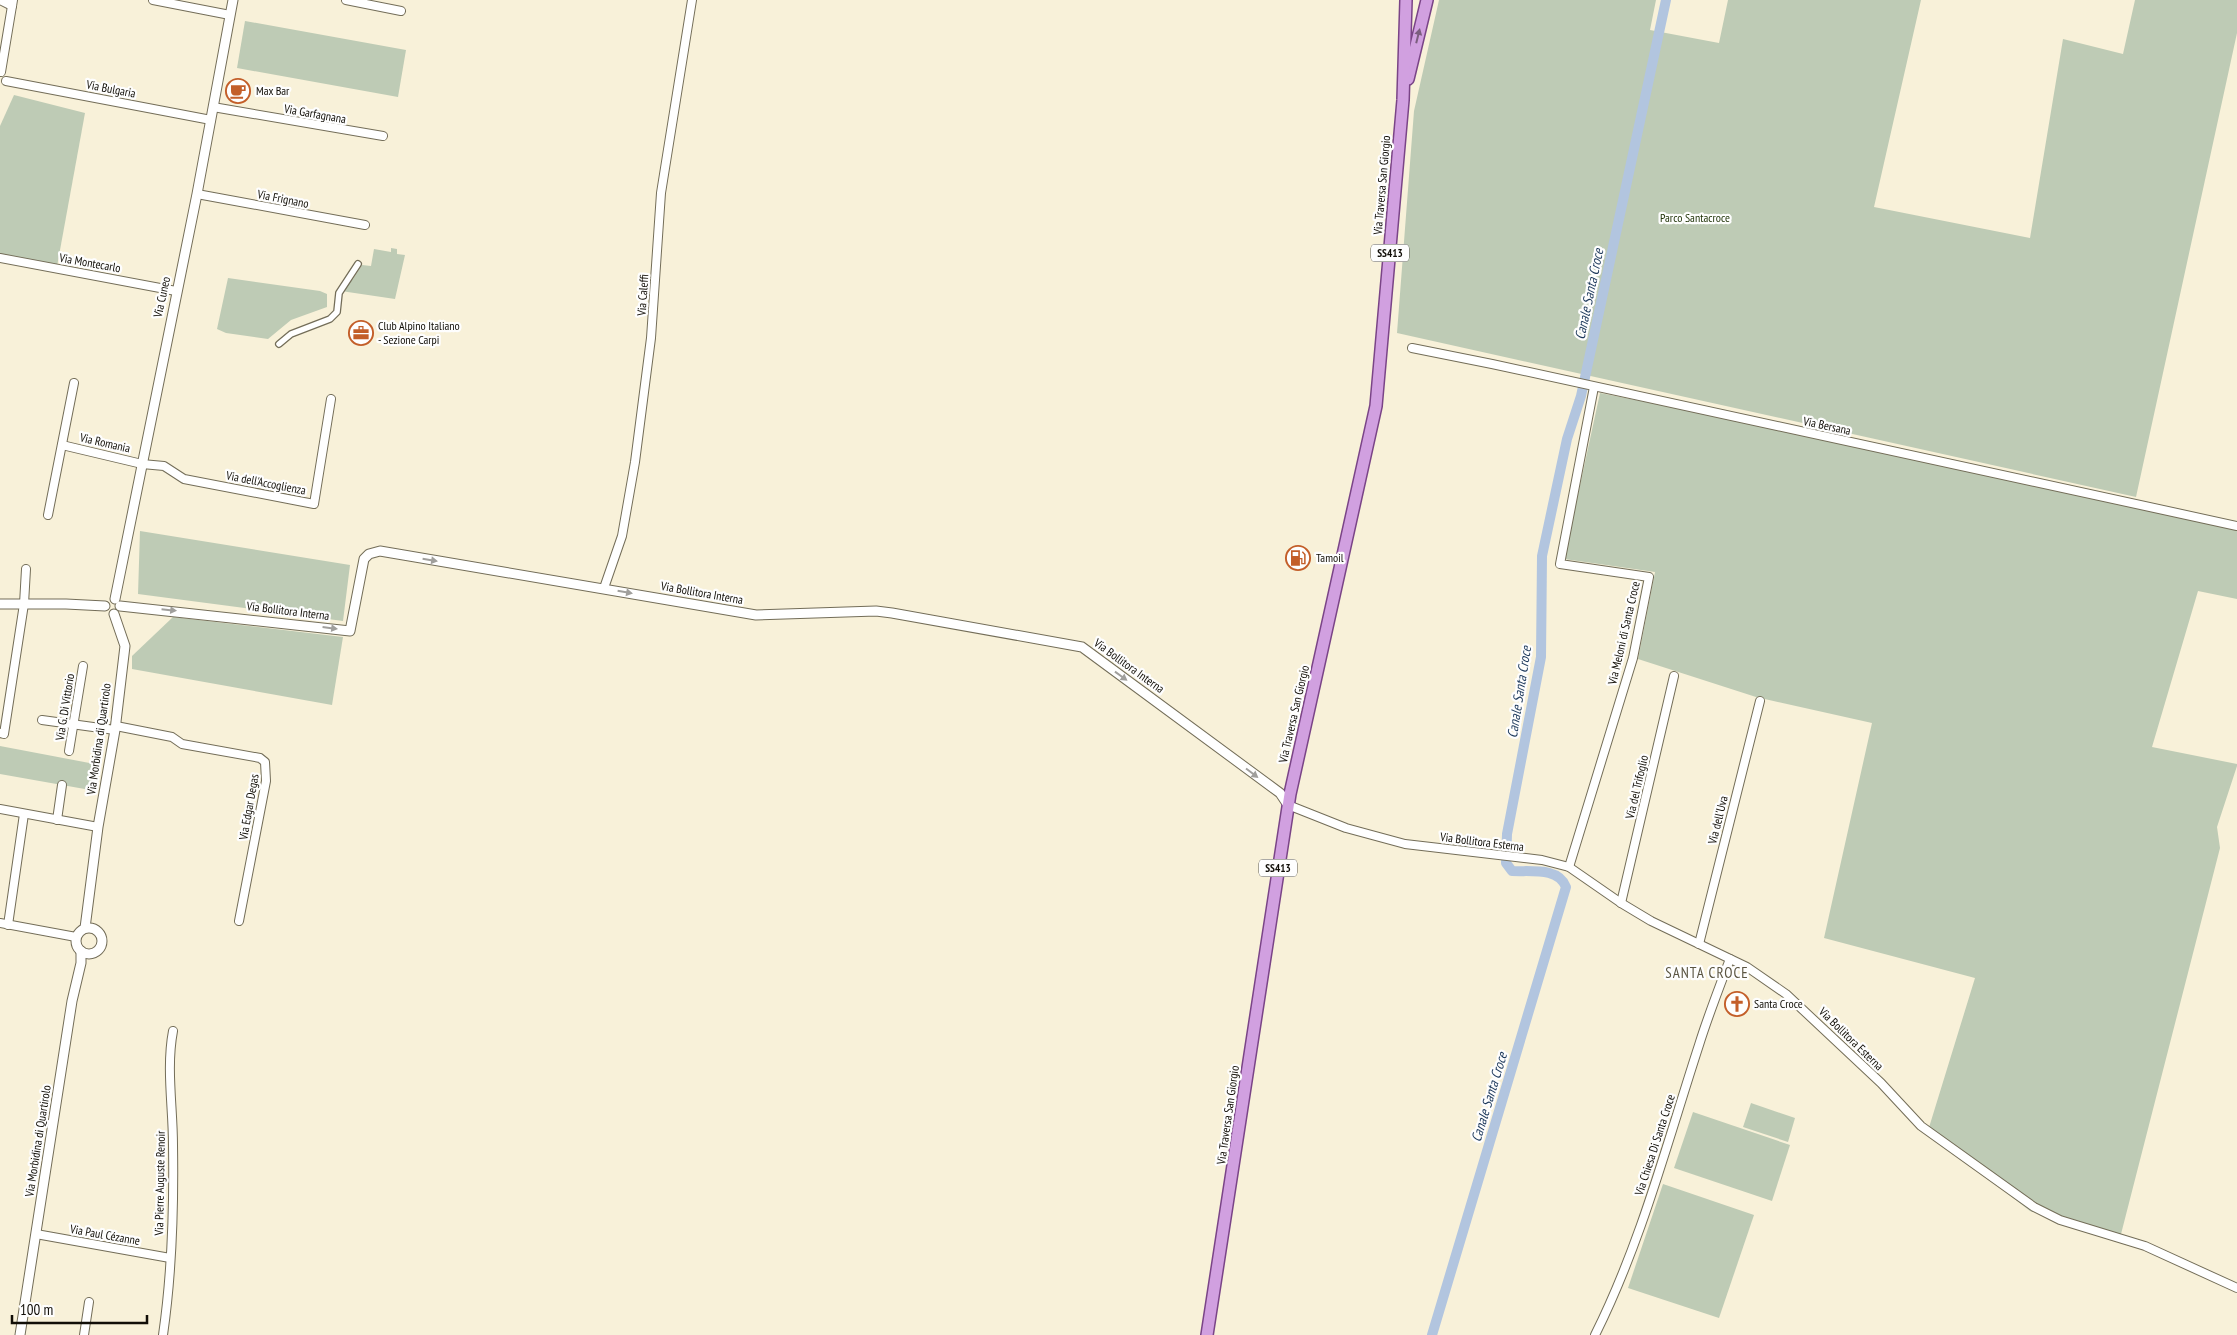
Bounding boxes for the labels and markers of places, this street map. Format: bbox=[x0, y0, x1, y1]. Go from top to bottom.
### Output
cafe icon: Max Bar bbox=[225, 78, 251, 104]
place label: Max Bar bbox=[256, 83, 290, 98]
place label: Club Alpino Italiano - Sezione Carpi bbox=[378, 318, 460, 347]
office icon: Club Alpino Italiano - Sezione Carpi bbox=[348, 320, 374, 346]
fuel station icon: Tamoil bbox=[1285, 545, 1311, 571]
place label: Tamoil bbox=[1316, 550, 1344, 565]
church icon: Santa Croce bbox=[1724, 991, 1750, 1017]
place label: Santa Croce bbox=[1754, 996, 1803, 1011]

